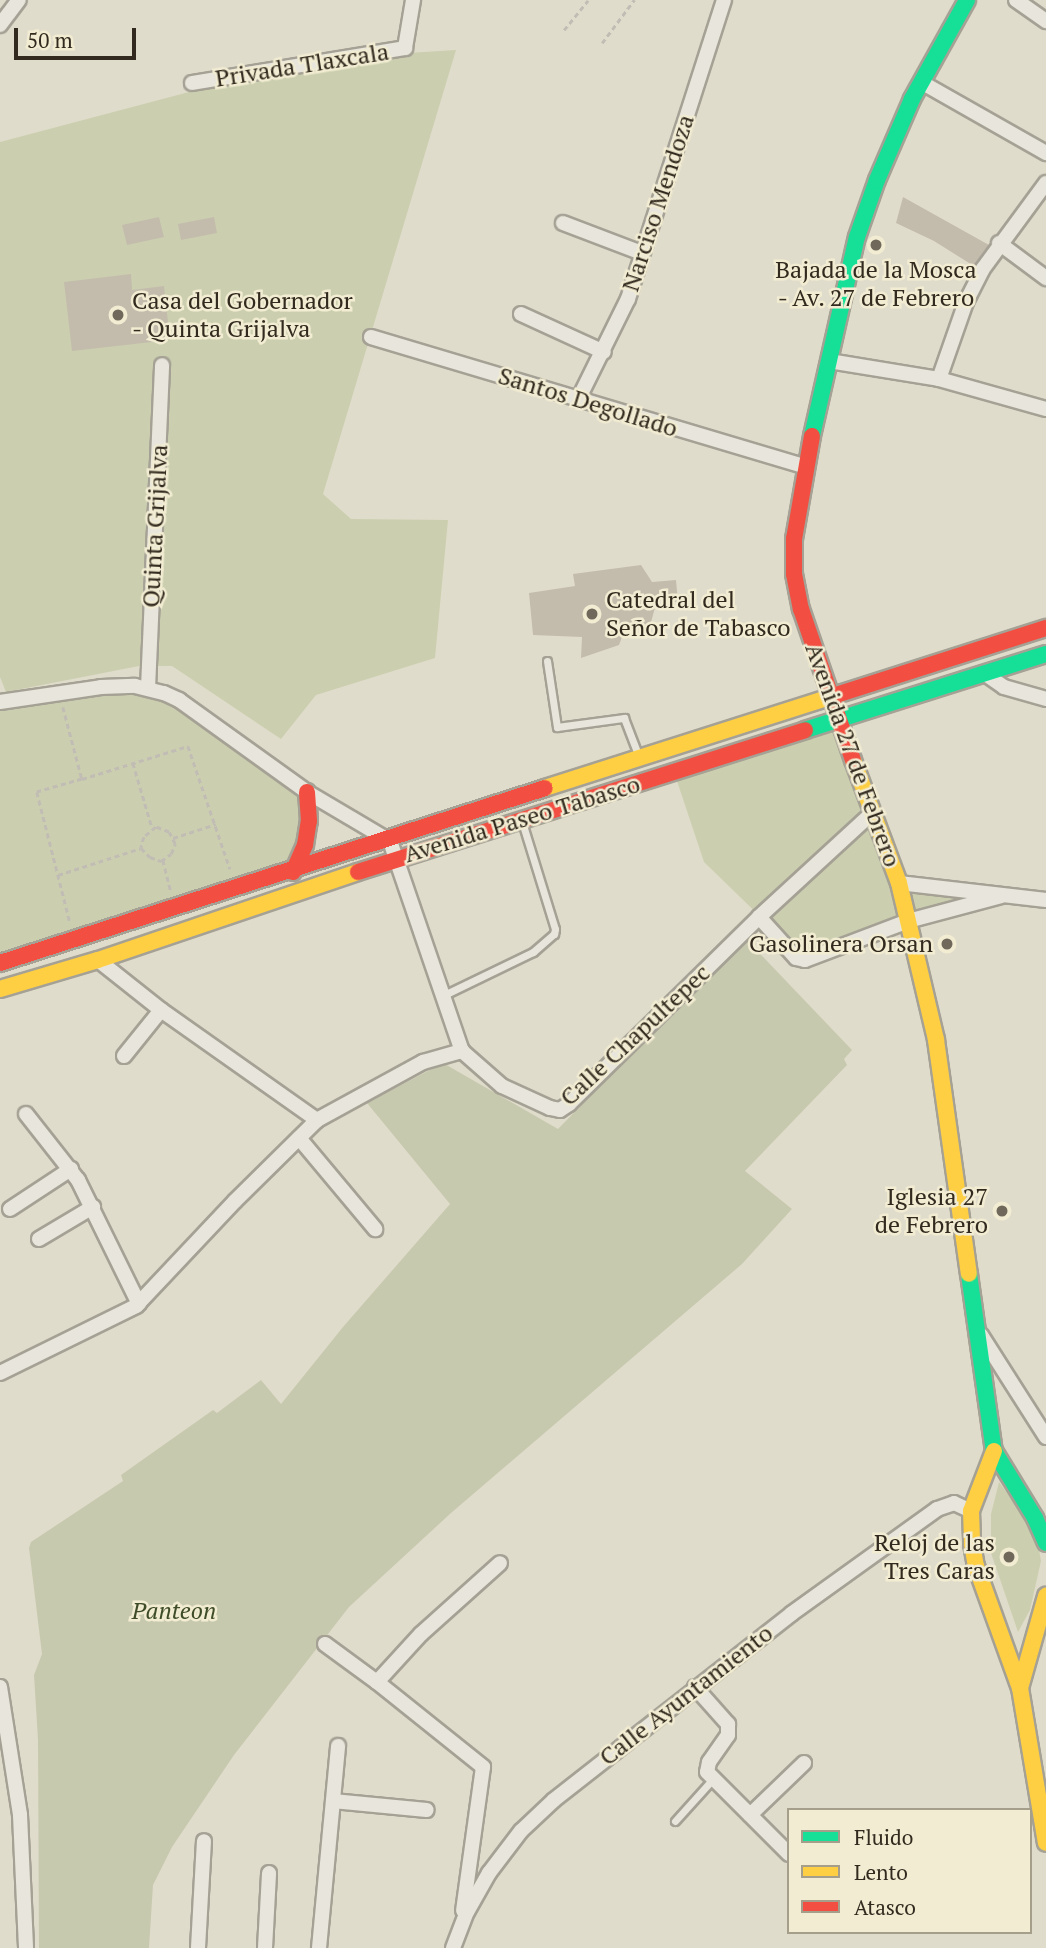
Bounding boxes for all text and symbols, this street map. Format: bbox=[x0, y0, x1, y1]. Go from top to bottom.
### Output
scale bar bbox=[18, 14, 140, 58]
text: 50 m bbox=[27, 26, 73, 54]
street label: Privada Tlaxcala bbox=[213, 37, 391, 93]
street label: Narciso Mendoza bbox=[616, 111, 700, 295]
marker: Bajada de la Mosca - Av. 27 de Febrero bbox=[868, 237, 884, 253]
place label: Bajada de la Mosca - Av. 27 de Febrero bbox=[775, 256, 977, 312]
place label: Casa del Gobernador - Quinta Grijalva bbox=[132, 287, 353, 343]
marker: Casa del Gobernador - Quinta Grijalva bbox=[110, 307, 126, 323]
street label: Santos Degollado bbox=[495, 361, 681, 443]
street label: Quinta Grijalva bbox=[136, 444, 174, 608]
place label: Catedral del Señor de Tabasco bbox=[606, 586, 791, 642]
marker: Catedral del Señor de Tabasco bbox=[584, 606, 600, 622]
street label: Avenida 27 de Febrero bbox=[799, 639, 907, 871]
street label: Avenida Paseo Tabasco bbox=[401, 769, 643, 869]
place label: Gasolinera Orsan bbox=[749, 930, 933, 958]
marker: Gasolinera Orsan bbox=[939, 936, 955, 952]
street label: Calle Chapultepec bbox=[554, 958, 716, 1112]
place label: Iglesia 27 de Febrero bbox=[875, 1183, 988, 1239]
marker: Iglesia 27 de Febrero bbox=[994, 1203, 1010, 1219]
place label: Reloj de las Tres Caras bbox=[874, 1529, 995, 1585]
marker: Reloj de las Tres Caras bbox=[1001, 1549, 1017, 1565]
park label: Panteon bbox=[132, 1597, 216, 1625]
street label: Calle Ayuntamiento bbox=[594, 1618, 778, 1772]
legend bbox=[787, 1808, 1032, 1934]
text: Fluido bbox=[854, 1823, 913, 1851]
text: Lento bbox=[854, 1858, 908, 1886]
text: Atasco bbox=[854, 1893, 916, 1921]

